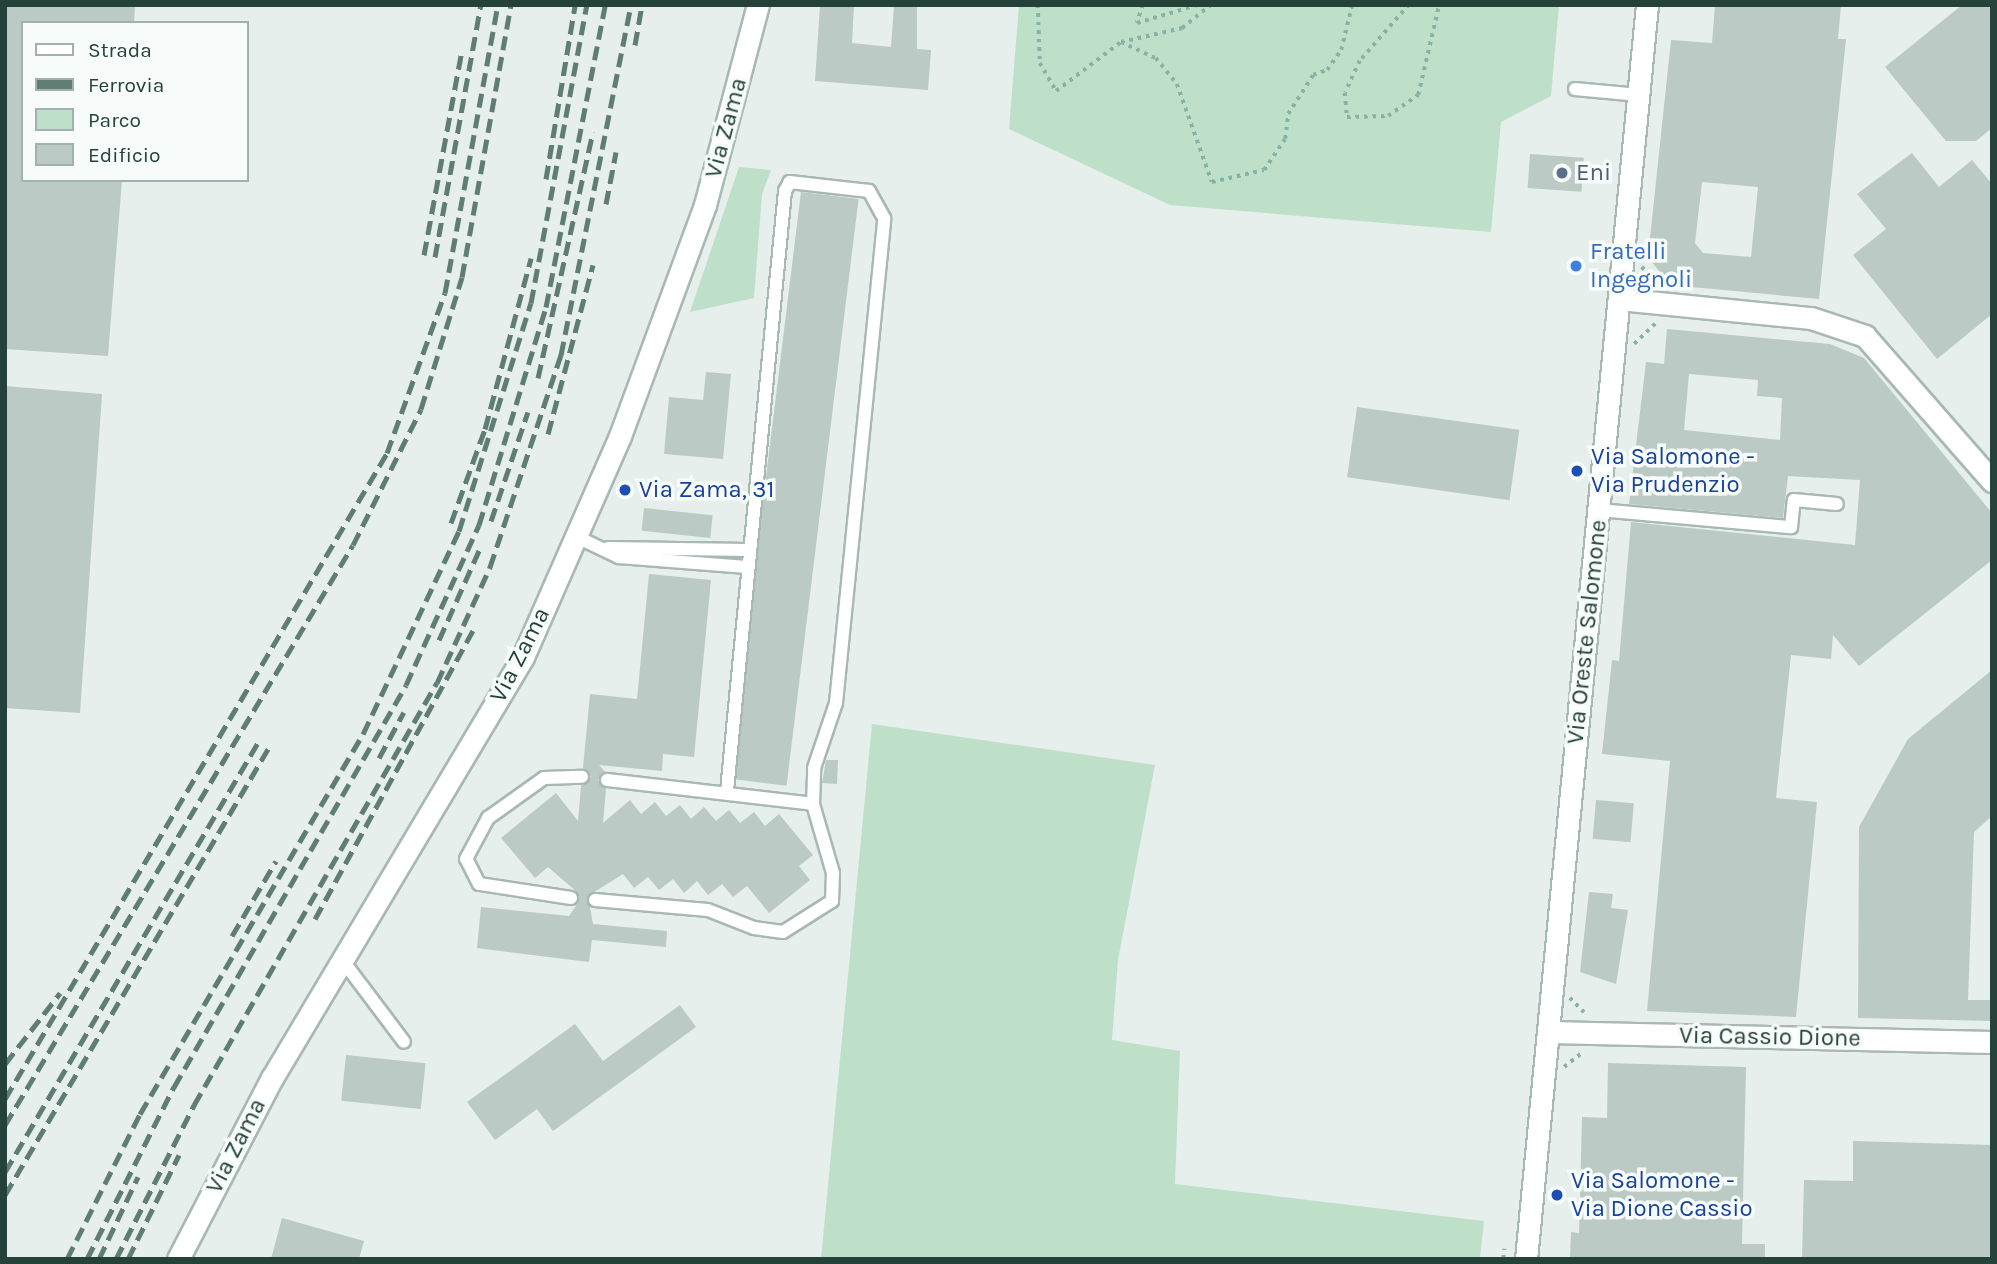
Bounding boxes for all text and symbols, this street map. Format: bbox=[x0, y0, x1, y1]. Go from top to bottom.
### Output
legend bbox=[21, 21, 248, 182]
text: Strada bbox=[88, 38, 152, 62]
text: Ferrovia bbox=[88, 73, 164, 97]
street label: Via Zama bbox=[699, 75, 753, 181]
text: Parco bbox=[88, 108, 141, 132]
text: Edificio bbox=[88, 143, 161, 167]
place label: Eni bbox=[1576, 159, 1611, 187]
marker: Eni bbox=[1554, 165, 1570, 181]
place label: Fratelli Ingegnoli bbox=[1590, 238, 1692, 294]
marker: Fratelli Ingegnoli bbox=[1568, 258, 1584, 274]
place label: Via Salomone - Via Prudenzio bbox=[1591, 443, 1755, 499]
marker: Via Salomone - Via Prudenzio bbox=[1569, 463, 1585, 479]
place label: Via Zama, 31 bbox=[639, 476, 774, 504]
marker: Via Zama, 31 bbox=[617, 482, 633, 498]
street label: Via Oreste Salomone bbox=[1561, 518, 1613, 746]
street label: Via Zama bbox=[484, 603, 556, 707]
street label: Via Cassio Dione bbox=[1679, 1021, 1861, 1053]
street label: Via Zama bbox=[200, 1094, 272, 1198]
place label: Via Salomone - Via Dione Cassio bbox=[1571, 1167, 1753, 1223]
marker: Via Salomone - Via Dione Cassio bbox=[1549, 1187, 1565, 1203]

